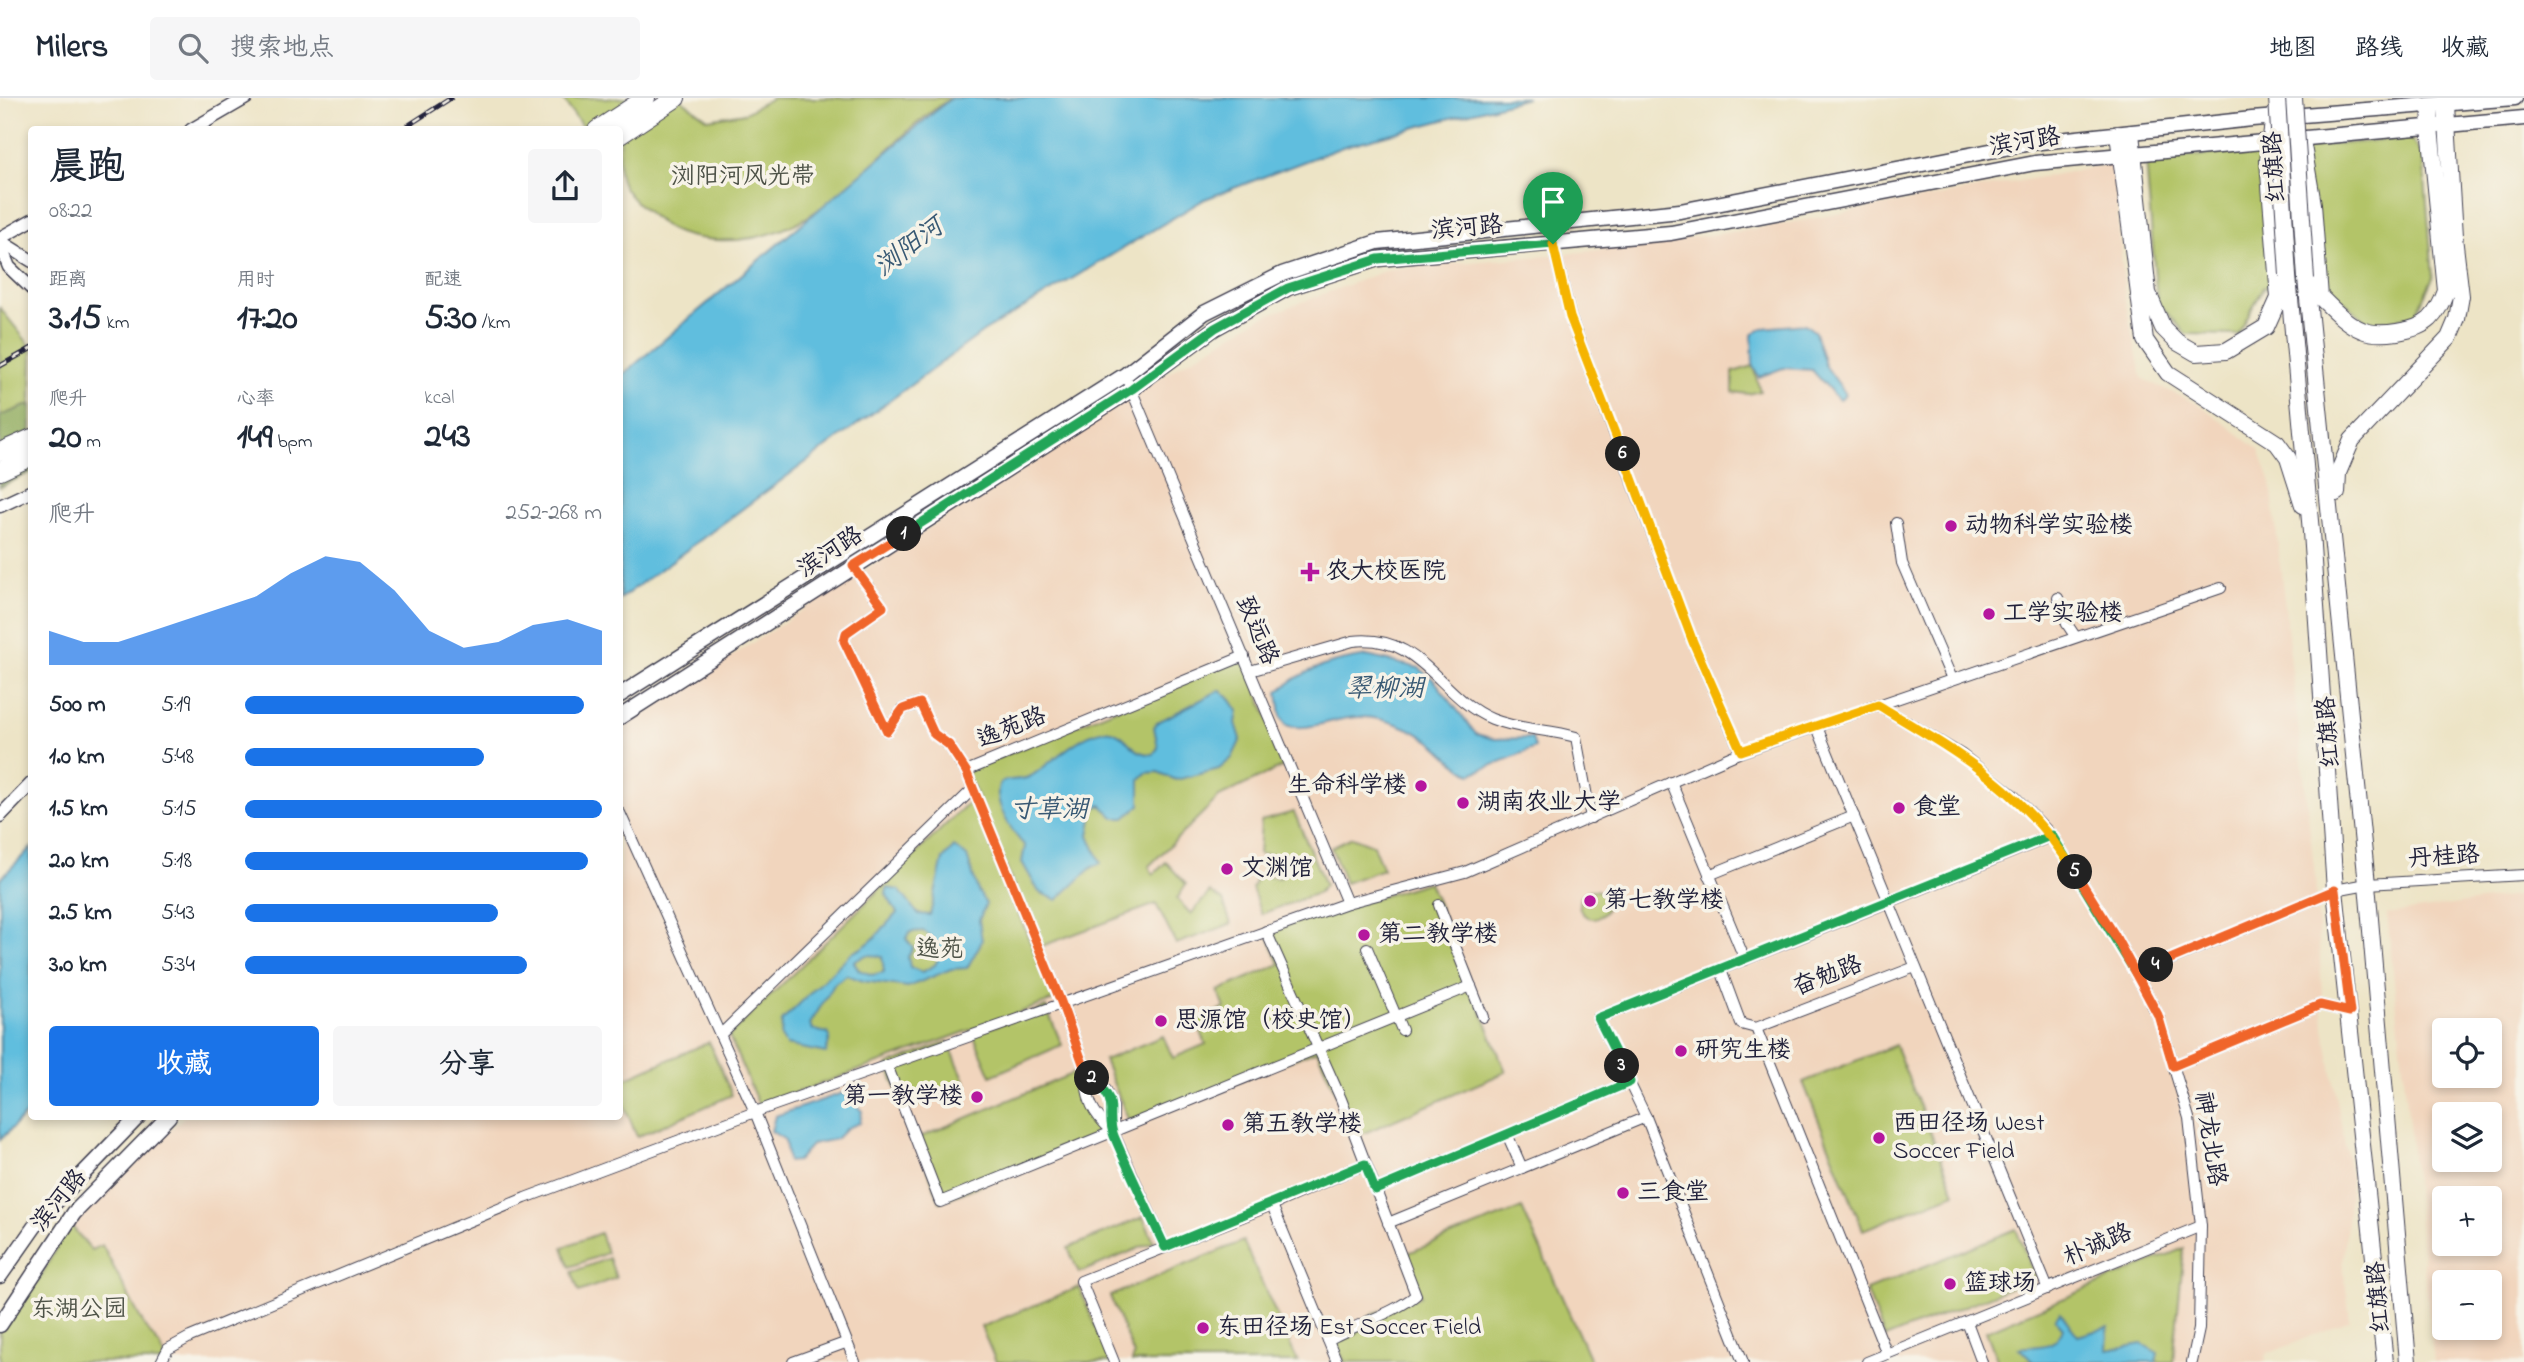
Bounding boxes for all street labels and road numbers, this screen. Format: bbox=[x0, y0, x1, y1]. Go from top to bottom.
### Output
street label: 滨河路 bbox=[1987, 120, 2063, 166]
street label: 红旗路 bbox=[2256, 130, 2296, 204]
street label: 滨河路 bbox=[1430, 208, 1504, 250]
street label: 滨河路 bbox=[791, 519, 871, 587]
street label: 致远路 bbox=[1226, 591, 1286, 671]
street label: 红旗路 bbox=[2309, 695, 2351, 769]
street label: 逸苑路 bbox=[972, 699, 1052, 759]
street label: 丹桂路 bbox=[2407, 838, 2481, 878]
street label: 奋勉路 bbox=[1788, 948, 1868, 1006]
street label: 神龙北路 bbox=[2184, 1089, 2234, 1189]
street label: 滨河路 bbox=[24, 1162, 96, 1240]
street label: 朴诚路 bbox=[2058, 1216, 2138, 1276]
street label: 红旗路 bbox=[2359, 1260, 2401, 1334]

